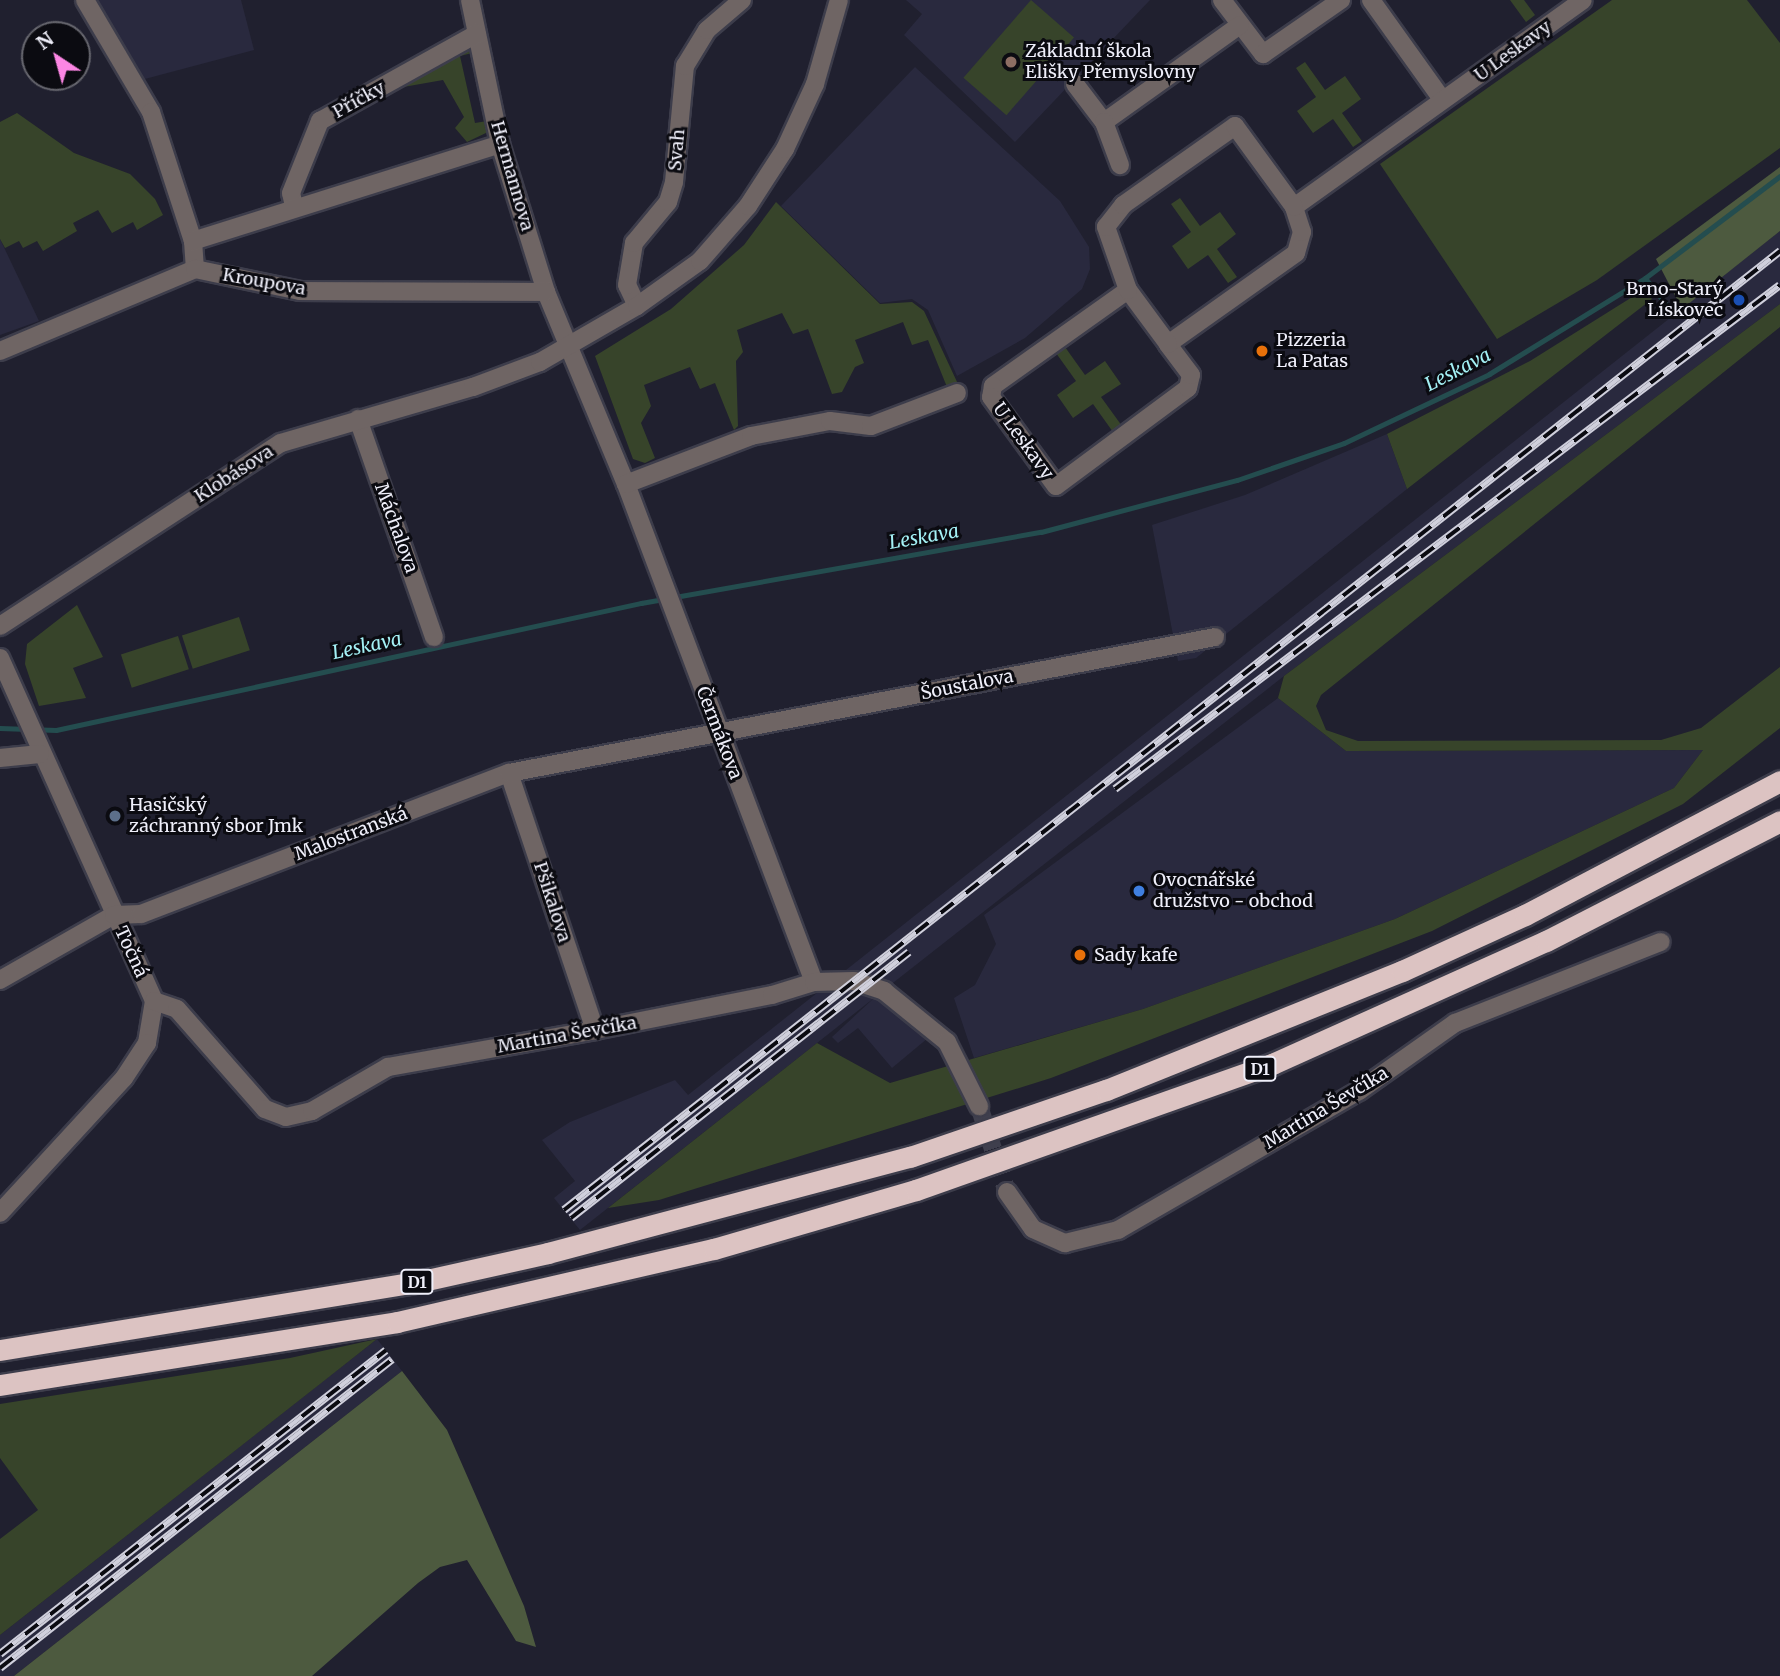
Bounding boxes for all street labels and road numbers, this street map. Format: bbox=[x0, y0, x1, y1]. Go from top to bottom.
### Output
street label: U Leskavy bbox=[1471, 16, 1555, 86]
street label: Příčky bbox=[329, 77, 389, 123]
street label: Hermannova bbox=[486, 119, 538, 233]
street label: Svah bbox=[664, 128, 690, 172]
street label: Kroupova bbox=[221, 264, 307, 300]
street label: U Leskavy bbox=[988, 399, 1058, 483]
street label: Klobásova bbox=[191, 441, 277, 507]
street label: Máchalova bbox=[370, 480, 422, 576]
street label: Šoustalova bbox=[919, 665, 1015, 705]
street label: Čermákova bbox=[691, 684, 747, 782]
street label: Malostranská bbox=[292, 803, 410, 865]
street label: Pšikalova bbox=[529, 859, 575, 945]
street label: Točná bbox=[110, 923, 152, 981]
street label: Martina Ševčíka bbox=[496, 1012, 638, 1058]
road number: D1 bbox=[1242, 1056, 1278, 1082]
street label: Martina Ševčíka bbox=[1260, 1062, 1392, 1154]
road number: D1 bbox=[400, 1270, 434, 1294]

